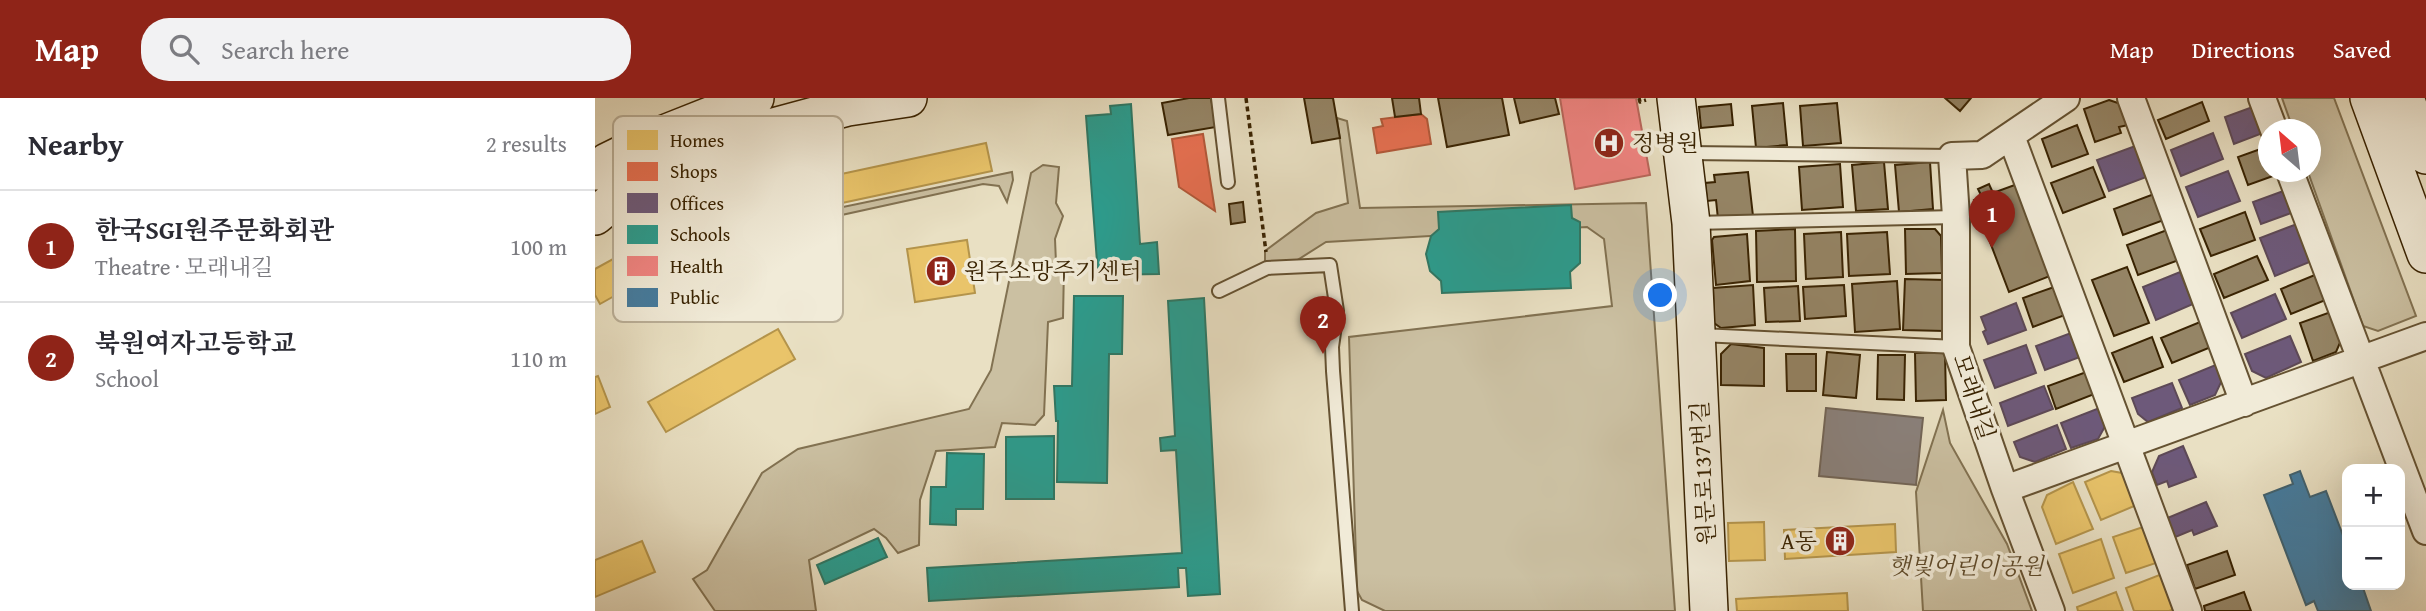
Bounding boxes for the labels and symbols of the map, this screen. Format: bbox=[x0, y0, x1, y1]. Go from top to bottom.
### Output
legend bbox=[613, 116, 843, 322]
north arrow bbox=[2258, 119, 2321, 182]
text: Homes bbox=[670, 126, 724, 154]
hospital icon: 정병원 bbox=[1592, 126, 1626, 160]
place label: 정병원 bbox=[1632, 126, 1699, 159]
text: Shops bbox=[670, 157, 717, 185]
text: Offices bbox=[670, 189, 724, 217]
pin: 1 bbox=[1969, 190, 2015, 248]
text: Schools bbox=[670, 220, 730, 248]
text: Health bbox=[670, 252, 724, 280]
building icon: 원주소망주기센터 bbox=[924, 254, 958, 288]
place label: 원주소망주기센터 bbox=[964, 254, 1142, 287]
your location bbox=[1643, 278, 1677, 312]
text: Public bbox=[670, 283, 719, 311]
pin: 2 bbox=[1300, 296, 1346, 354]
street label: 모래내길 bbox=[1945, 349, 2004, 444]
street label: 원문로137번길 bbox=[1682, 400, 1723, 546]
place label: A동 bbox=[1781, 524, 1817, 557]
building icon: A동 bbox=[1823, 524, 1857, 558]
park label: 햇빛어린이공원 bbox=[1888, 549, 2046, 582]

